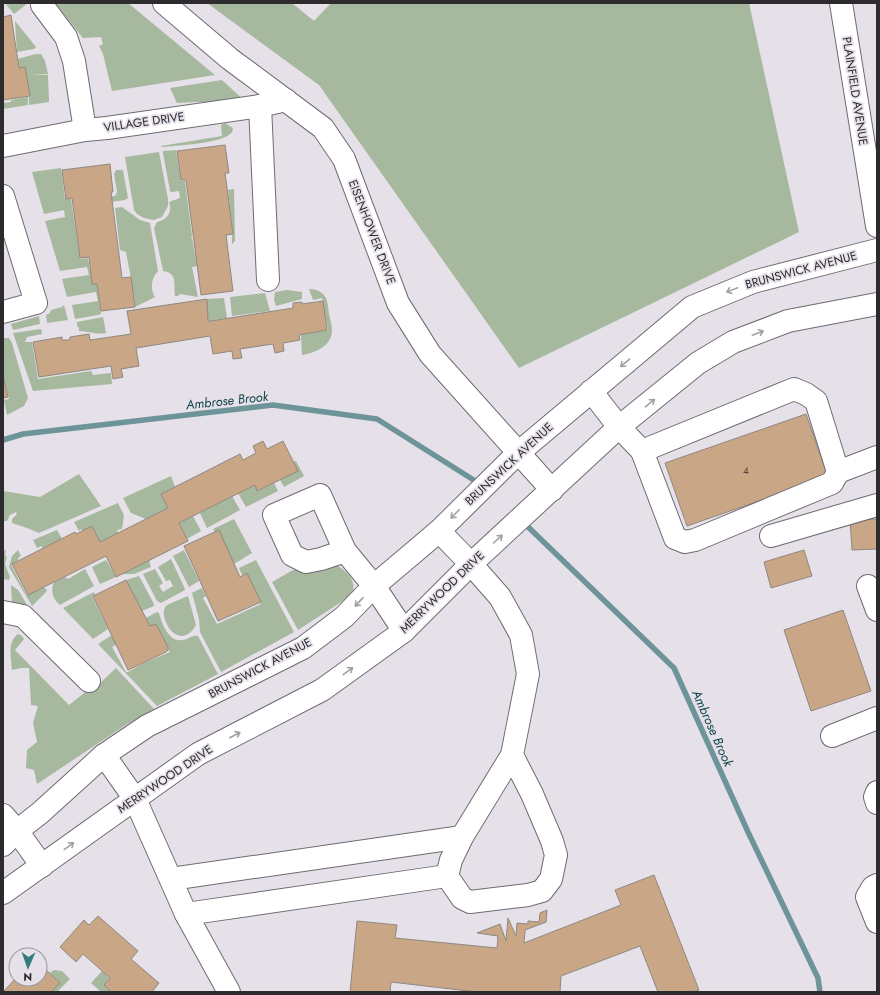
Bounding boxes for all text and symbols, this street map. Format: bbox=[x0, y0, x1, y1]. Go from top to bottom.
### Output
street label: PLAINFIELD AVENUE bbox=[838, 35, 872, 147]
street label: VILLAGE DRIVE bbox=[102, 107, 186, 137]
street label: EISENHOWER DRIVE bbox=[344, 177, 400, 287]
street label: BRUNSWICK AVENUE bbox=[743, 246, 859, 294]
one-way arrow bbox=[726, 287, 738, 295]
one-way arrow bbox=[751, 328, 763, 336]
one-way arrow bbox=[620, 358, 631, 367]
water label: Ambrose Brook bbox=[184, 387, 269, 414]
one-way arrow bbox=[644, 398, 655, 407]
street label: BRUNSWICK AVENUE bbox=[461, 418, 557, 510]
house number: 4 bbox=[743, 463, 749, 478]
one-way arrow bbox=[450, 510, 460, 519]
one-way arrow bbox=[493, 534, 503, 544]
street label: MERRYWOOD DRIVE bbox=[396, 547, 488, 637]
one-way arrow bbox=[354, 597, 364, 607]
street label: BRUNSWICK AVENUE bbox=[205, 633, 315, 703]
one-way arrow bbox=[342, 667, 353, 675]
water label: Ambrose Brook bbox=[687, 686, 738, 770]
one-way arrow bbox=[229, 731, 241, 738]
street label: MERRYWOOD DRIVE bbox=[114, 740, 216, 818]
one-way arrow bbox=[64, 842, 75, 850]
north arrow bbox=[8, 947, 48, 987]
text: N bbox=[23, 969, 32, 985]

